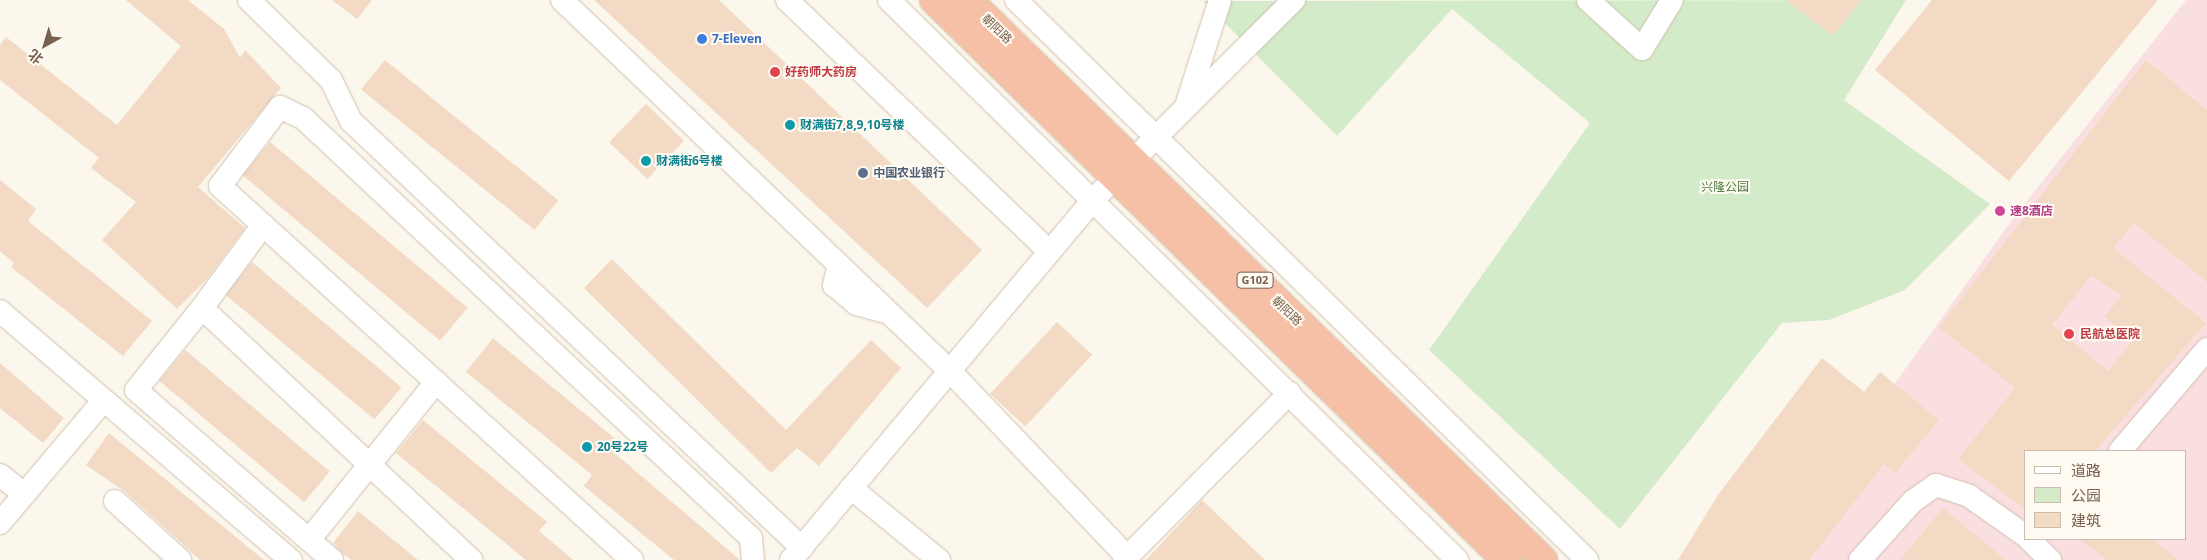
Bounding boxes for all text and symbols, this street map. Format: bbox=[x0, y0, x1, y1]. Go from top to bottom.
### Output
street label: 朝阳路 bbox=[979, 11, 1015, 47]
north arrow bbox=[20, 20, 70, 70]
place label: 7-Eleven bbox=[712, 32, 762, 46]
marker: 7-Eleven bbox=[696, 33, 708, 45]
text: 北 bbox=[24, 45, 47, 69]
place label: 好药师大药房 bbox=[785, 65, 857, 79]
marker: 好药师大药房 bbox=[769, 66, 781, 78]
place label: 财满街7,8,9,10号楼 bbox=[800, 118, 905, 132]
marker: 财满街7,8,9,10号楼 bbox=[784, 119, 796, 131]
place label: 财满街6号楼 bbox=[656, 154, 723, 168]
marker: 财满街6号楼 bbox=[640, 155, 652, 167]
place label: 中国农业银行 bbox=[873, 166, 945, 180]
marker: 中国农业银行 bbox=[857, 167, 869, 179]
park label: 兴隆公园 bbox=[1701, 180, 1749, 194]
place label: 速8酒店 bbox=[2010, 204, 2053, 218]
marker: 速8酒店 bbox=[1994, 205, 2006, 217]
road number: G102 bbox=[1236, 272, 1274, 288]
street label: 朝阳路 bbox=[1269, 293, 1305, 329]
marker: 民航总医院 bbox=[2062, 327, 2076, 341]
place label: 民航总医院 bbox=[2080, 327, 2140, 341]
place label: 20号22号 bbox=[597, 440, 648, 454]
marker: 20号22号 bbox=[581, 441, 593, 453]
legend bbox=[2024, 450, 2187, 540]
text: 道路 bbox=[2071, 460, 2101, 480]
text: 公园 bbox=[2071, 485, 2101, 505]
text: 建筑 bbox=[2071, 510, 2101, 530]

